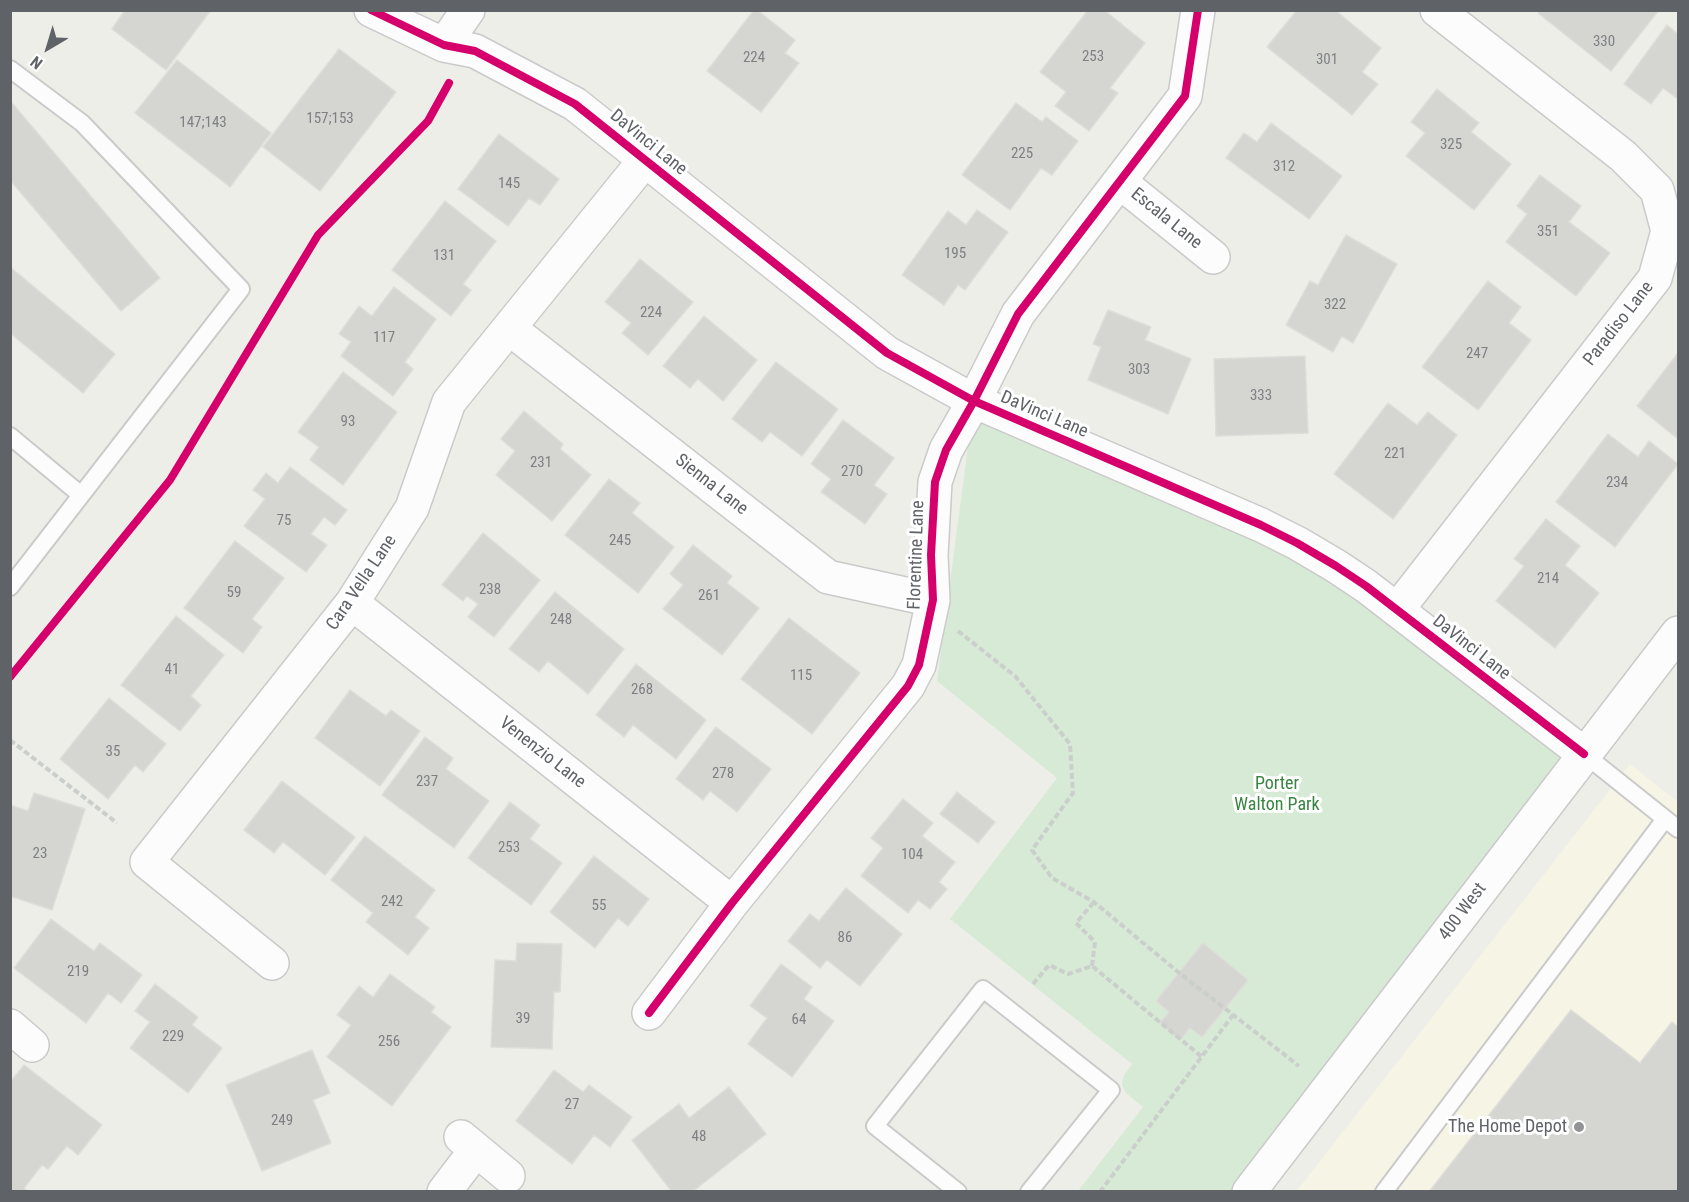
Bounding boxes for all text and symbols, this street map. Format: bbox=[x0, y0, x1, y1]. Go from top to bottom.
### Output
north arrow bbox=[18, 18, 78, 78]
house number: 330 bbox=[1593, 33, 1615, 51]
house number: 253 bbox=[1082, 48, 1104, 66]
house number: 224 bbox=[743, 49, 765, 67]
house number: 301 bbox=[1316, 51, 1338, 69]
text: N bbox=[27, 52, 46, 73]
street label: DaVinci Lane bbox=[605, 105, 691, 181]
house number: 157;153 bbox=[306, 110, 354, 128]
house number: 147;143 bbox=[179, 114, 227, 132]
house number: 325 bbox=[1440, 136, 1462, 154]
house number: 225 bbox=[1011, 145, 1033, 163]
house number: 312 bbox=[1273, 158, 1295, 176]
house number: 145 bbox=[498, 175, 520, 193]
street label: Escala Lane bbox=[1126, 184, 1206, 254]
house number: 351 bbox=[1537, 223, 1559, 241]
house number: 195 bbox=[944, 245, 966, 263]
house number: 131 bbox=[433, 247, 455, 265]
street label: Paradiso Lane bbox=[1579, 278, 1659, 370]
house number: 322 bbox=[1324, 296, 1346, 314]
house number: 224 bbox=[640, 304, 662, 322]
house number: 117 bbox=[373, 329, 395, 347]
house number: 247 bbox=[1466, 345, 1488, 363]
house number: 303 bbox=[1128, 361, 1150, 379]
street label: DaVinci Lane bbox=[997, 387, 1091, 443]
house number: 333 bbox=[1250, 387, 1272, 405]
house number: 93 bbox=[341, 413, 355, 431]
house number: 221 bbox=[1384, 445, 1406, 463]
street label: Sienna Lane bbox=[670, 450, 752, 520]
house number: 231 bbox=[530, 454, 552, 472]
house number: 270 bbox=[841, 463, 863, 481]
house number: 234 bbox=[1606, 474, 1628, 492]
street label: Florentine Lane bbox=[904, 500, 930, 610]
house number: 75 bbox=[277, 512, 291, 530]
street label: Cara Vella Lane bbox=[322, 531, 402, 635]
house number: 245 bbox=[609, 532, 631, 550]
house number: 214 bbox=[1537, 570, 1559, 588]
house number: 238 bbox=[479, 581, 501, 599]
house number: 59 bbox=[227, 584, 241, 602]
house number: 261 bbox=[698, 587, 720, 605]
house number: 248 bbox=[550, 611, 572, 629]
street label: DaVinci Lane bbox=[1428, 611, 1514, 685]
house number: 41 bbox=[165, 661, 179, 679]
house number: 115 bbox=[790, 667, 812, 685]
house number: 268 bbox=[631, 681, 653, 699]
street label: Venenzio Lane bbox=[495, 713, 589, 793]
house number: 35 bbox=[106, 743, 120, 761]
house number: 278 bbox=[712, 765, 734, 783]
house number: 237 bbox=[416, 773, 438, 791]
park label: Porter Walton Park bbox=[1234, 773, 1320, 816]
house number: 253 bbox=[498, 839, 520, 857]
house number: 23 bbox=[33, 845, 47, 863]
house number: 104 bbox=[901, 846, 923, 864]
street label: 400 West bbox=[1434, 879, 1492, 945]
house number: 242 bbox=[381, 893, 403, 911]
house number: 55 bbox=[592, 897, 606, 915]
house number: 86 bbox=[838, 929, 852, 947]
house number: 219 bbox=[67, 963, 89, 981]
house number: 39 bbox=[516, 1010, 530, 1028]
house number: 64 bbox=[792, 1011, 806, 1029]
house number: 229 bbox=[162, 1028, 184, 1046]
house number: 256 bbox=[378, 1033, 400, 1051]
house number: 27 bbox=[565, 1096, 579, 1114]
house number: 249 bbox=[271, 1112, 293, 1130]
place label: The Home Depot bbox=[1448, 1116, 1567, 1138]
marker: The Home Depot bbox=[1572, 1120, 1586, 1134]
house number: 48 bbox=[692, 1128, 706, 1146]

